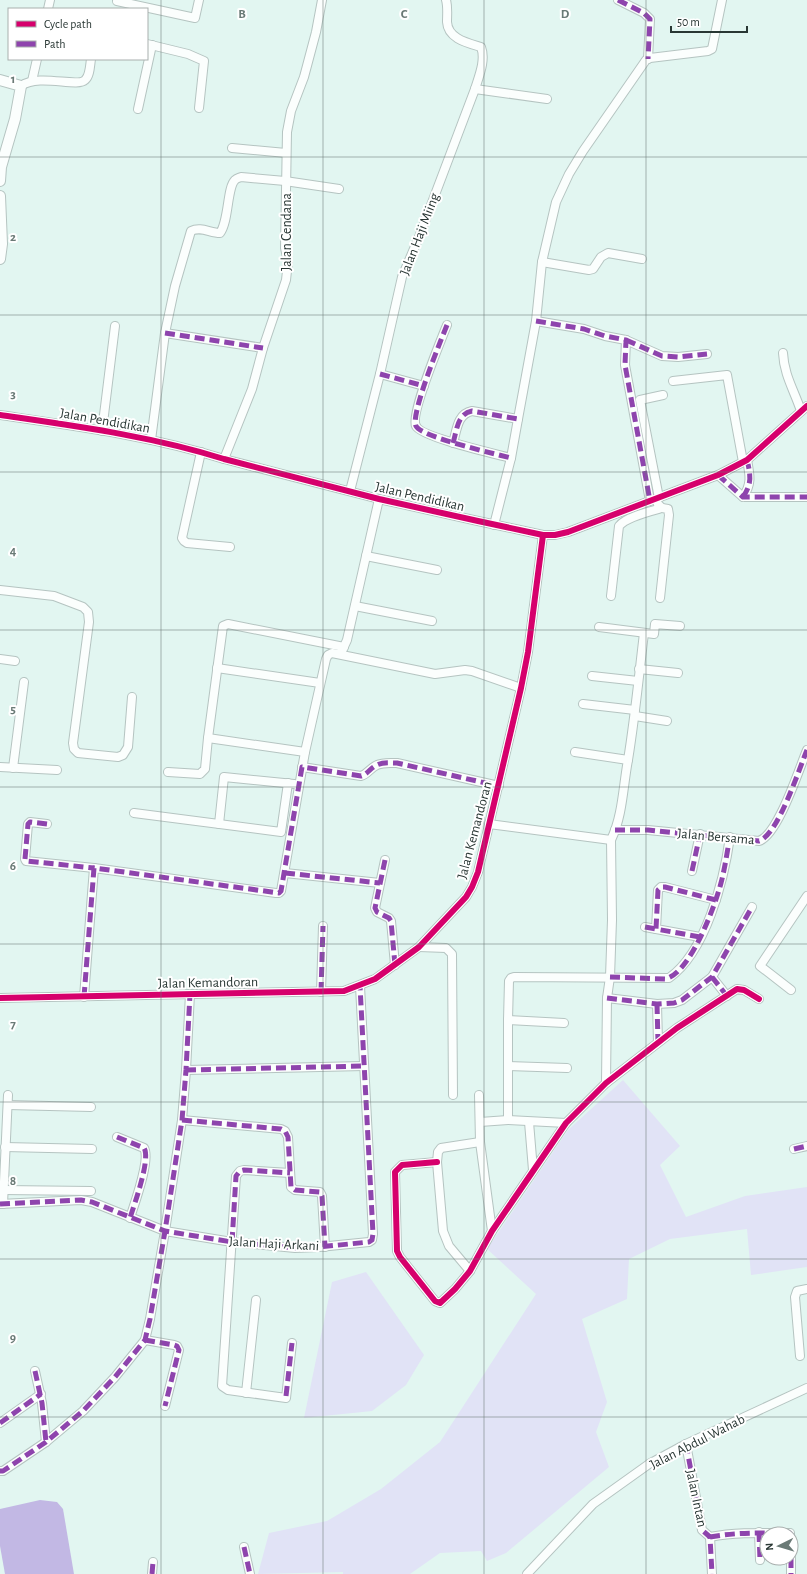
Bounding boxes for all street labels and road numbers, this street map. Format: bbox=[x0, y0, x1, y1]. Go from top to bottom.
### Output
street label: Jalan Haji Miing bbox=[398, 191, 442, 277]
street label: Jalan Cendana bbox=[280, 193, 294, 271]
street label: Jalan Pendidikan bbox=[59, 406, 151, 436]
street label: Jalan Pendidikan bbox=[374, 480, 466, 514]
street label: Jalan Kemandoran bbox=[455, 780, 495, 881]
street label: Jalan Bersama bbox=[677, 827, 756, 847]
street label: Jalan Kemandoran bbox=[158, 975, 258, 991]
street label: Jalan Haji Arkani bbox=[228, 1235, 320, 1253]
street label: Jalan Abdul Wahab bbox=[648, 1412, 747, 1472]
street label: Jalan Intan bbox=[683, 1468, 709, 1528]

